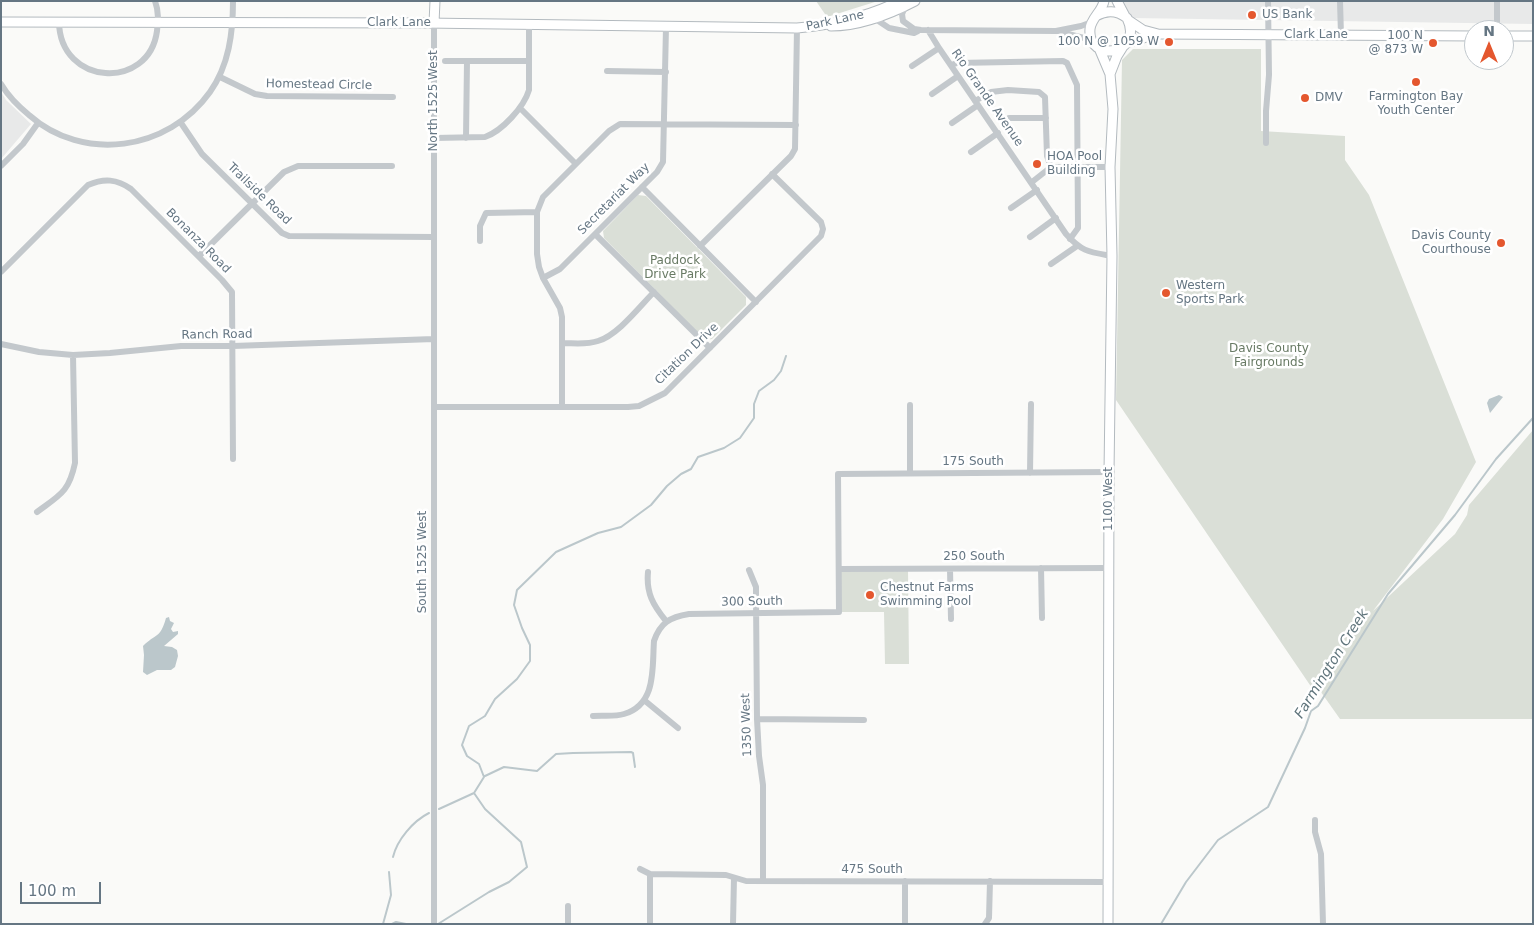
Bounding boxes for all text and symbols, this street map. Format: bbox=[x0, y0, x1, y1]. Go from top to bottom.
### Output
street label: Park Lane bbox=[805, 8, 865, 34]
place label: US Bank bbox=[1262, 8, 1312, 22]
marker: US Bank bbox=[1246, 9, 1258, 21]
street label: Clark Lane bbox=[367, 16, 431, 30]
north arrow bbox=[1464, 20, 1514, 70]
text: N bbox=[1483, 23, 1495, 39]
street label: Clark Lane bbox=[1284, 28, 1348, 42]
place label: 100 N @ 873 W bbox=[1369, 29, 1423, 57]
place label: 100 N @ 1059 W bbox=[1057, 35, 1159, 49]
marker: 100 N @ 1059 W bbox=[1163, 36, 1175, 48]
marker: 100 N @ 873 W bbox=[1427, 37, 1439, 49]
street label: Rio Grande Avenue bbox=[948, 47, 1026, 149]
street label: North 1525 West bbox=[427, 50, 441, 152]
marker: Farmington Bay Youth Center bbox=[1410, 76, 1422, 88]
street label: Homestead Circle bbox=[266, 77, 372, 93]
place label: Farmington Bay Youth Center bbox=[1369, 90, 1463, 118]
place label: DMV bbox=[1315, 91, 1343, 105]
marker: DMV bbox=[1299, 92, 1311, 104]
place label: HOA Pool Building bbox=[1047, 150, 1102, 178]
marker: HOA Pool Building bbox=[1031, 158, 1043, 170]
street label: Trailside Road bbox=[224, 160, 294, 228]
street label: Secretariat Way bbox=[575, 160, 653, 238]
street label: Bonanza Road bbox=[163, 206, 233, 276]
place label: Davis County Courthouse bbox=[1411, 229, 1491, 257]
marker: Davis County Courthouse bbox=[1495, 237, 1507, 249]
park label: Paddock Drive Park bbox=[644, 254, 706, 282]
place label: Western Sports Park bbox=[1176, 279, 1244, 307]
marker: Western Sports Park bbox=[1160, 287, 1172, 299]
street label: Citation Drive bbox=[652, 320, 722, 388]
street label: Ranch Road bbox=[181, 327, 253, 343]
park label: Davis County Fairgrounds bbox=[1229, 342, 1309, 370]
street label: 175 South bbox=[942, 455, 1004, 469]
street label: 1100 West bbox=[1102, 467, 1116, 531]
street label: South 1525 West bbox=[416, 511, 430, 613]
street label: 250 South bbox=[943, 550, 1005, 564]
place label: Chestnut Farms Swimming Pool bbox=[880, 581, 974, 609]
marker: Chestnut Farms Swimming Pool bbox=[864, 589, 876, 601]
street label: 300 South bbox=[721, 594, 783, 610]
water label: Farmington Creek bbox=[1292, 606, 1372, 722]
street label: 1350 West bbox=[739, 693, 755, 757]
street label: 475 South bbox=[841, 863, 903, 877]
scale bar bbox=[22, 872, 104, 904]
text: 100 m bbox=[28, 882, 76, 900]

